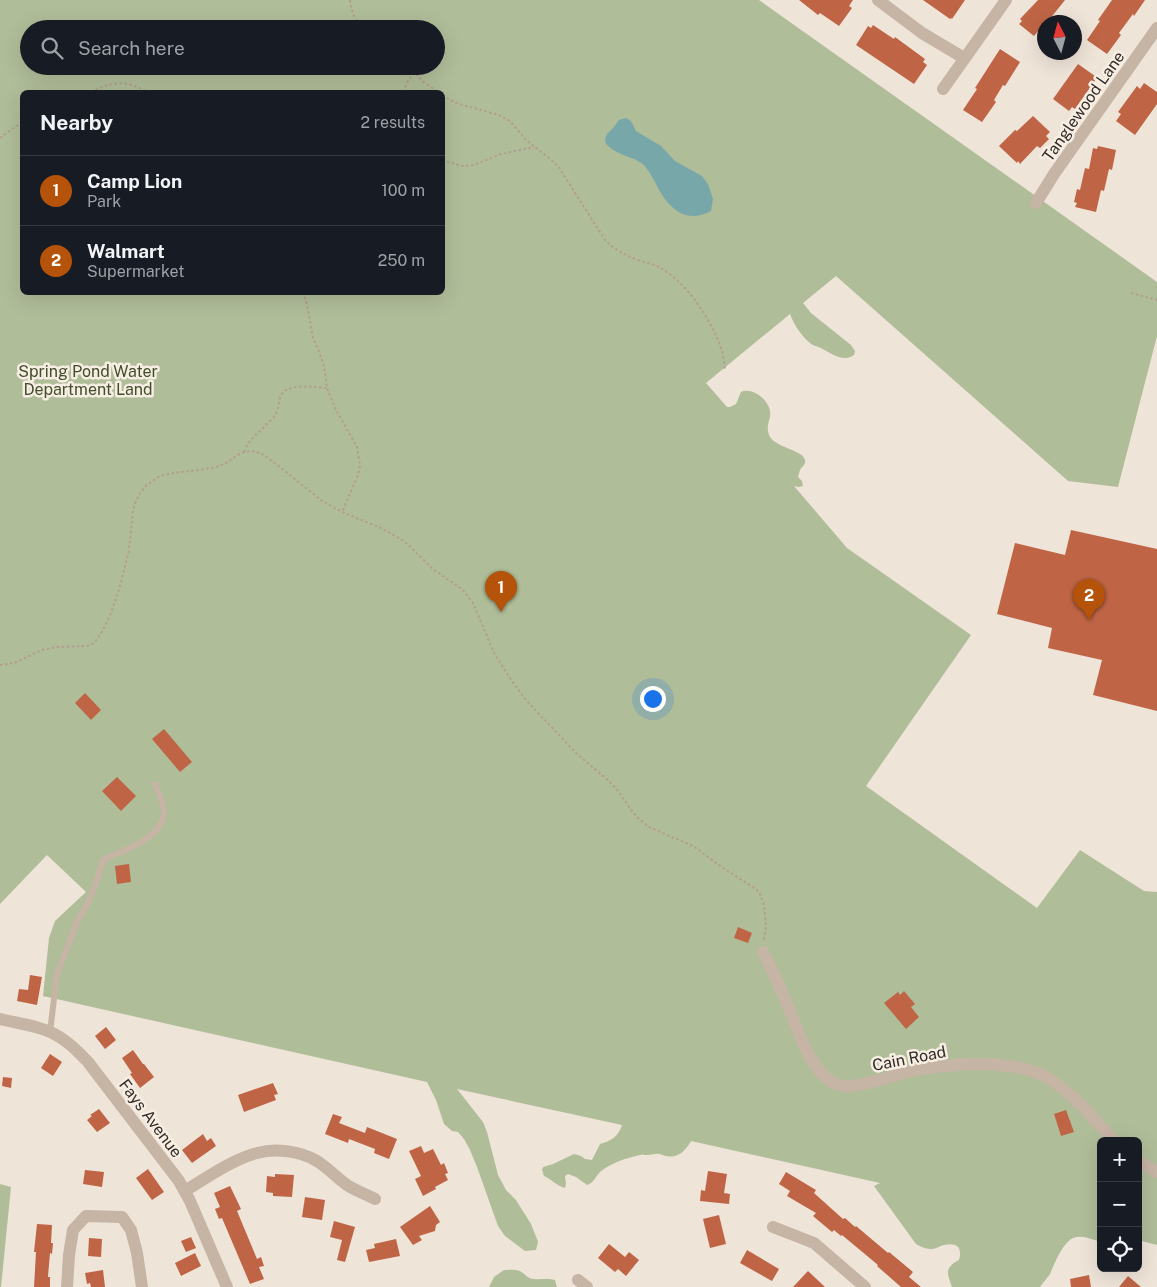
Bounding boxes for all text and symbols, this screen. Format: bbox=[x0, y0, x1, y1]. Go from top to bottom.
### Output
north arrow bbox=[1037, 15, 1082, 60]
search box bbox=[20, 20, 445, 75]
icon: search bbox=[38, 34, 66, 62]
text: Search here bbox=[78, 37, 185, 59]
street label: Tanglewood Lane bbox=[1038, 48, 1128, 165]
text: Nearby bbox=[40, 110, 113, 135]
text: 2 results bbox=[360, 113, 425, 132]
text: Camp Lion bbox=[87, 170, 182, 192]
text: 1 bbox=[53, 181, 59, 200]
text: 100 m bbox=[381, 181, 425, 200]
text: Park bbox=[87, 192, 121, 211]
text: Walmart bbox=[87, 240, 165, 262]
text: 2 bbox=[51, 251, 61, 270]
text: 250 m bbox=[378, 251, 425, 270]
text: Supermarket bbox=[87, 262, 184, 281]
park label: Spring Pond Water Department Land bbox=[18, 362, 158, 399]
pin: 1 bbox=[485, 571, 517, 612]
pin: 2 bbox=[1073, 579, 1105, 620]
your location bbox=[640, 686, 666, 712]
street label: Cain Road bbox=[871, 1042, 948, 1075]
street label: Fays Avenue bbox=[115, 1075, 186, 1161]
map controls bbox=[1097, 1137, 1142, 1272]
button: + bbox=[1097, 1137, 1142, 1182]
button: − bbox=[1097, 1182, 1142, 1227]
button: locate bbox=[1097, 1227, 1142, 1272]

